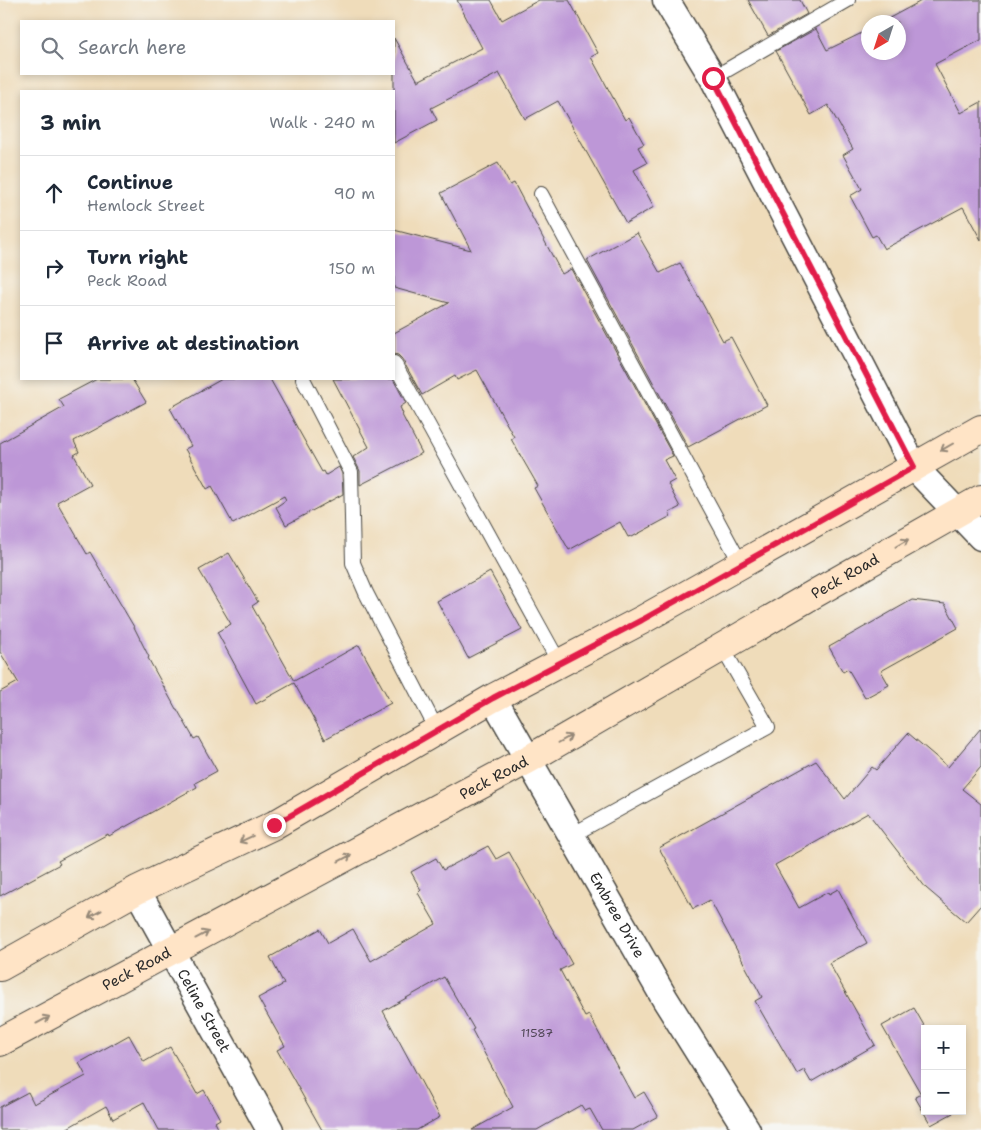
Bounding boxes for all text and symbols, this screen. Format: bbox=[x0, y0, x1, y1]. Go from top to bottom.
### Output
north arrow bbox=[861, 15, 906, 60]
search box bbox=[20, 20, 395, 75]
icon: search bbox=[38, 34, 66, 62]
text: Search here bbox=[78, 35, 187, 60]
route start bbox=[702, 67, 725, 90]
text: 3 min bbox=[40, 109, 101, 137]
text: Walk · 240 m bbox=[269, 112, 375, 133]
text: Continue bbox=[87, 170, 173, 195]
icon: ahead bbox=[40, 179, 68, 207]
text: 90 m bbox=[334, 183, 375, 204]
text: Hemlock Street bbox=[87, 195, 205, 216]
text: Turn right bbox=[87, 245, 188, 270]
icon: right bbox=[40, 254, 68, 282]
text: 150 m bbox=[328, 258, 375, 279]
text: Peck Road bbox=[87, 270, 167, 291]
icon: arrive bbox=[40, 329, 68, 357]
text: Arrive at destination bbox=[87, 331, 299, 356]
one-way arrow bbox=[941, 443, 955, 453]
one-way arrow bbox=[894, 538, 909, 548]
street label: Peck Road bbox=[807, 549, 883, 604]
one-way arrow bbox=[557, 733, 571, 743]
street label: Peck Road bbox=[456, 751, 532, 804]
route end bbox=[263, 814, 286, 837]
one-way arrow bbox=[239, 834, 254, 844]
one-way arrow bbox=[338, 853, 353, 863]
street label: Embree Drive bbox=[585, 869, 649, 962]
one-way arrow bbox=[87, 909, 102, 919]
one-way arrow bbox=[195, 930, 209, 940]
street label: Peck Road bbox=[99, 942, 175, 995]
street label: Celine Street bbox=[173, 965, 235, 1056]
one-way arrow bbox=[35, 1014, 50, 1024]
house number: 11587 bbox=[521, 1025, 553, 1041]
map controls bbox=[921, 1025, 966, 1115]
button: + bbox=[921, 1025, 966, 1070]
button: − bbox=[921, 1070, 966, 1115]

